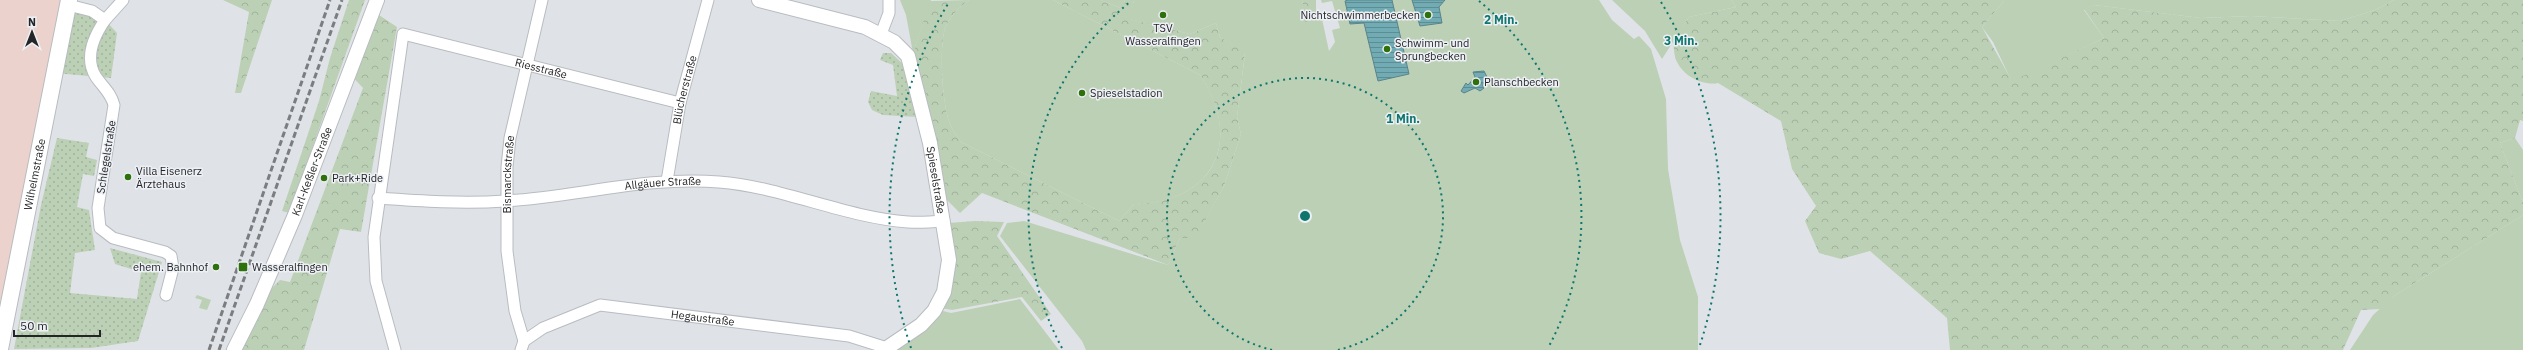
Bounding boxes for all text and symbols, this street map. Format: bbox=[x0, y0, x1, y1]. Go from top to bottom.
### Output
place label: Nichtschwimmerbecken bbox=[1300, 8, 1420, 22]
marker: TSV Wasseralfingen bbox=[1158, 10, 1168, 20]
marker: Nichtschwimmerbecken bbox=[1423, 10, 1433, 20]
north arrow bbox=[12, 12, 52, 52]
text: 2 Min. bbox=[1484, 12, 1518, 27]
text: N bbox=[28, 15, 36, 29]
place label: TSV Wasseralfingen bbox=[1125, 21, 1201, 48]
text: 3 Min. bbox=[1664, 33, 1698, 48]
place label: Schwimm- und Sprungbecken bbox=[1395, 36, 1469, 63]
marker: Schwimm- und Sprungbecken bbox=[1382, 44, 1392, 54]
street label: Blücherstraße bbox=[670, 54, 700, 125]
street label: Riesstraße bbox=[514, 55, 569, 82]
place label: Planschbecken bbox=[1484, 75, 1559, 89]
marker: Planschbecken bbox=[1471, 77, 1481, 87]
place label: Spieselstadion bbox=[1090, 86, 1163, 100]
marker: Spieselstadion bbox=[1077, 88, 1087, 98]
text: 1 Min. bbox=[1386, 111, 1420, 126]
street label: Schlegelstraße bbox=[93, 119, 119, 195]
street label: Karl-Keßler-Straße bbox=[288, 125, 335, 218]
street label: Bismarckstraße bbox=[500, 135, 517, 213]
street label: Wilhelmstraße bbox=[21, 137, 48, 211]
street label: Spieselstraße bbox=[924, 145, 948, 215]
place label: Villa Eisenerz Ärztehaus bbox=[136, 164, 202, 191]
place label: Park+Ride bbox=[332, 171, 383, 185]
marker: Villa Eisenerz Ärztehaus bbox=[123, 172, 133, 182]
marker: Park+Ride bbox=[319, 173, 329, 183]
street label: Allgäuer Straße bbox=[624, 174, 701, 193]
centre of rings bbox=[1298, 209, 1312, 223]
place label: ehem. Bahnhof bbox=[133, 260, 208, 274]
place label: Wasseralfingen bbox=[252, 260, 328, 274]
marker: Wasseralfingen bbox=[237, 261, 249, 273]
marker: ehem. Bahnhof bbox=[211, 262, 221, 272]
street label: Hegaustraße bbox=[670, 307, 735, 329]
scale bar bbox=[14, 312, 100, 338]
text: 50 m bbox=[20, 318, 48, 333]

